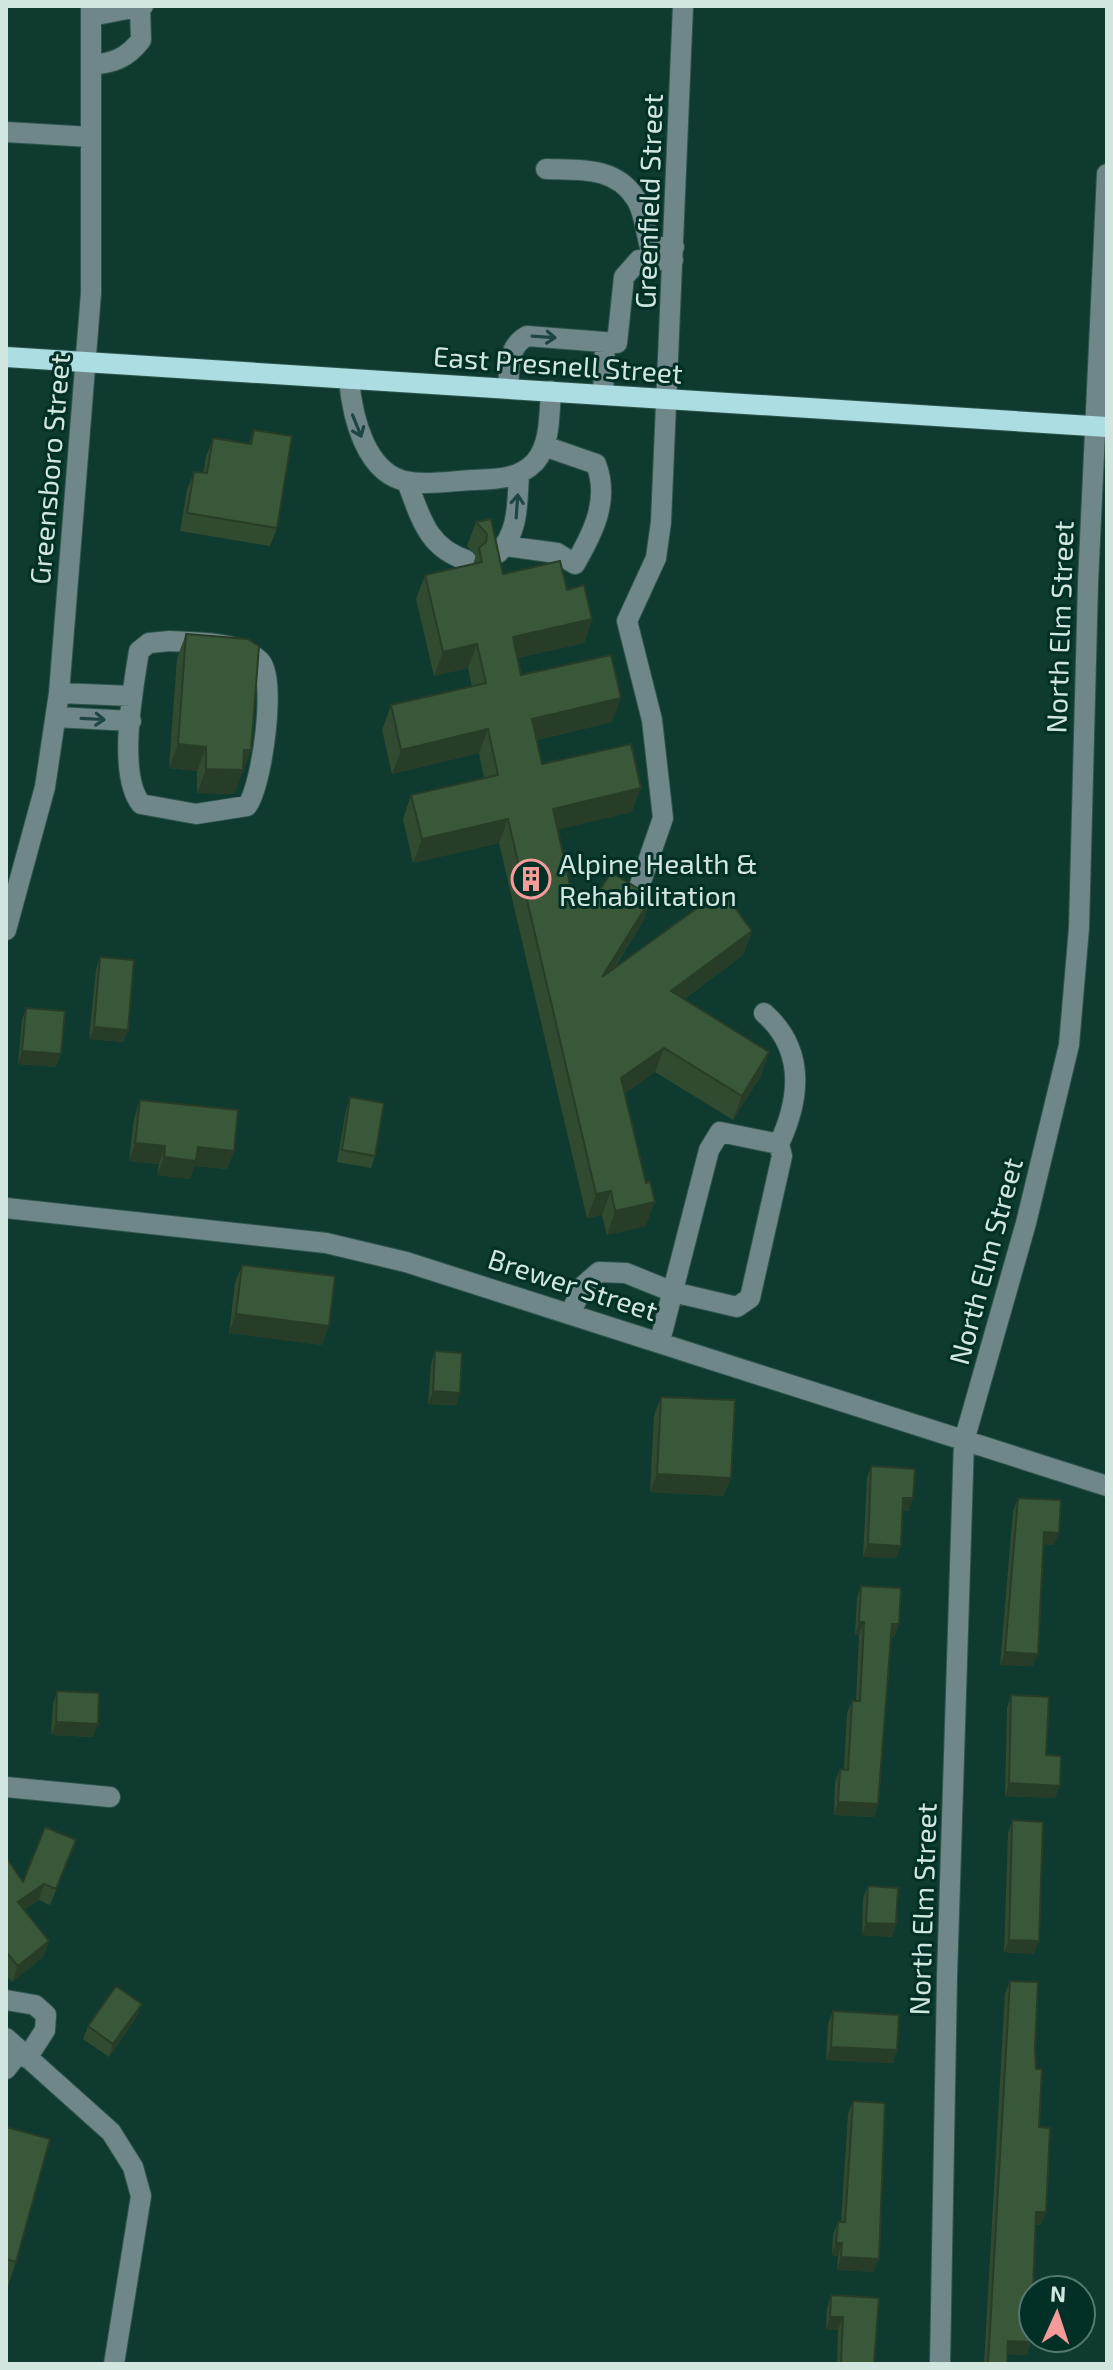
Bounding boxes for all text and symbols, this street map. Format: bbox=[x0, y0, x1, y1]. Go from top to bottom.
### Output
street label: Greenfield Street bbox=[627, 93, 669, 309]
one-way arrow bbox=[531, 330, 557, 345]
street label: East Presnell Street bbox=[432, 338, 684, 390]
street label: Greensboro Street bbox=[22, 352, 76, 586]
one-way arrow bbox=[351, 413, 365, 438]
one-way arrow bbox=[510, 493, 525, 520]
street label: North Elm Street bbox=[1038, 520, 1080, 734]
one-way arrow bbox=[79, 712, 106, 727]
place label: Alpine Health & Rehabilitation bbox=[559, 846, 758, 912]
building icon: Alpine Health & Rehabilitation bbox=[510, 858, 552, 900]
street label: North Elm Street bbox=[941, 1154, 1029, 1368]
street label: Brewer Street bbox=[484, 1241, 662, 1327]
street label: North Elm Street bbox=[901, 1802, 943, 2016]
north arrow bbox=[1017, 2274, 1097, 2354]
text: N bbox=[1049, 2280, 1067, 2306]

